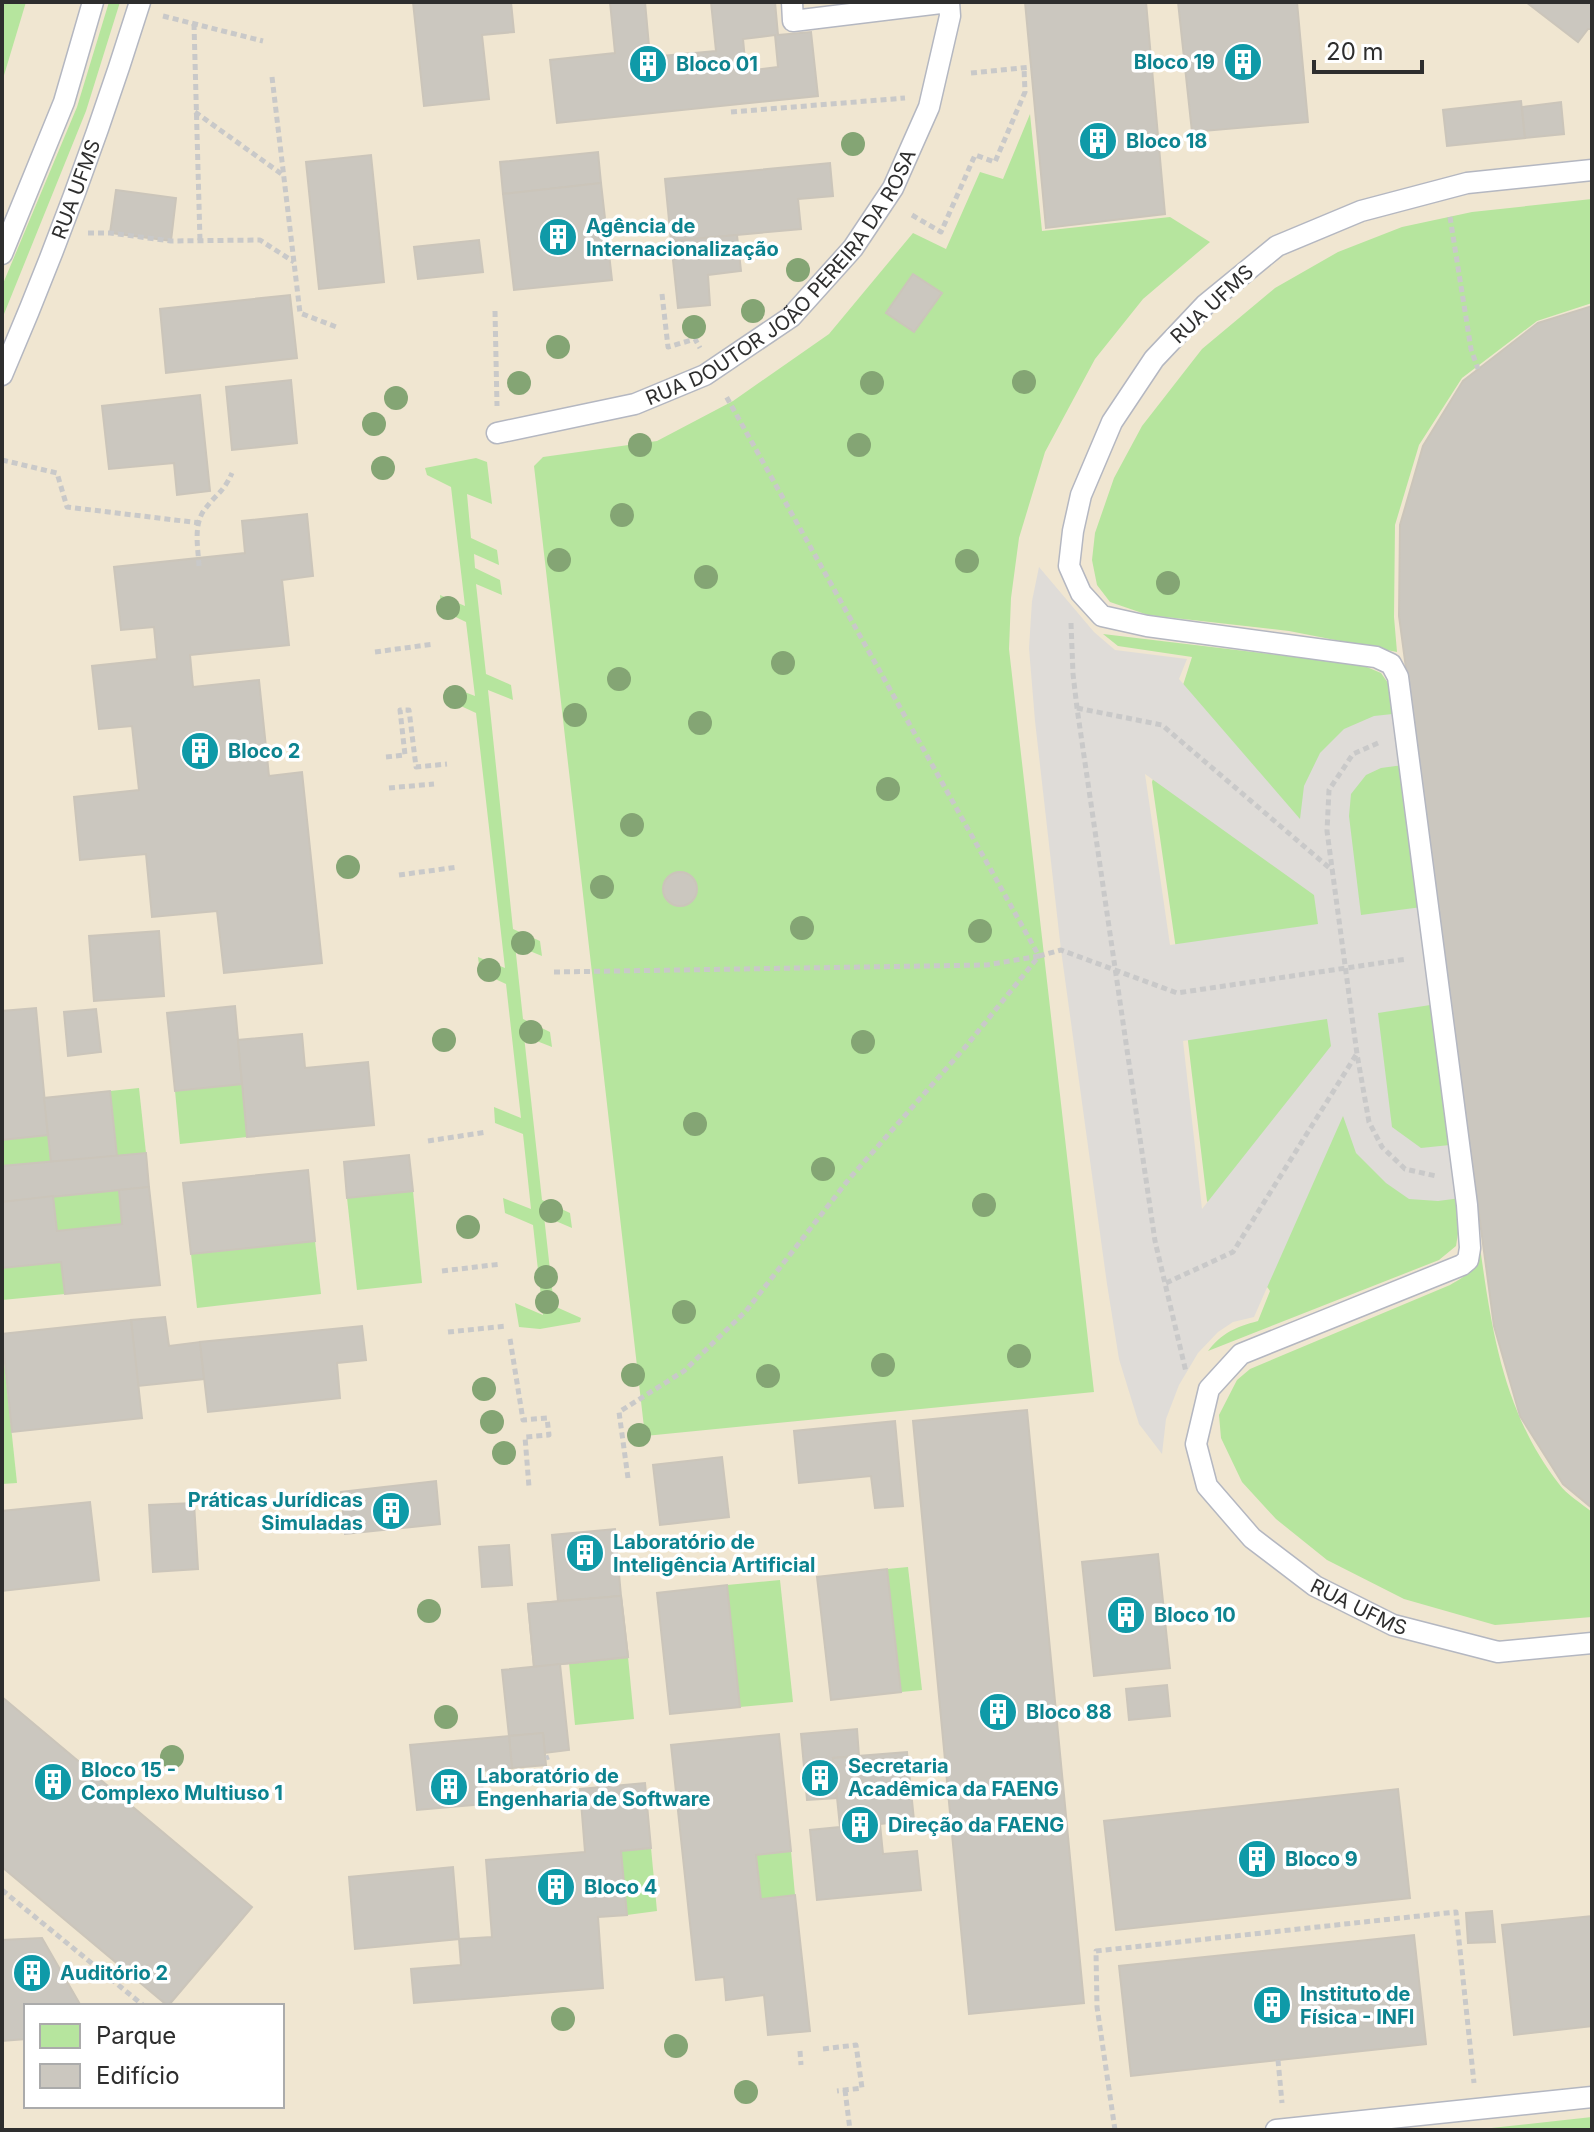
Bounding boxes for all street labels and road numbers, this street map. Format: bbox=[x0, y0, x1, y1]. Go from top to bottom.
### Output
street label: RUA UFMS bbox=[47, 136, 105, 242]
street label: RUA DOUTOR JOÃO PEREIRA DA ROSA bbox=[642, 145, 921, 410]
street label: RUA UFMS bbox=[1166, 260, 1258, 348]
street label: RUA UFMS bbox=[1307, 1574, 1409, 1640]

